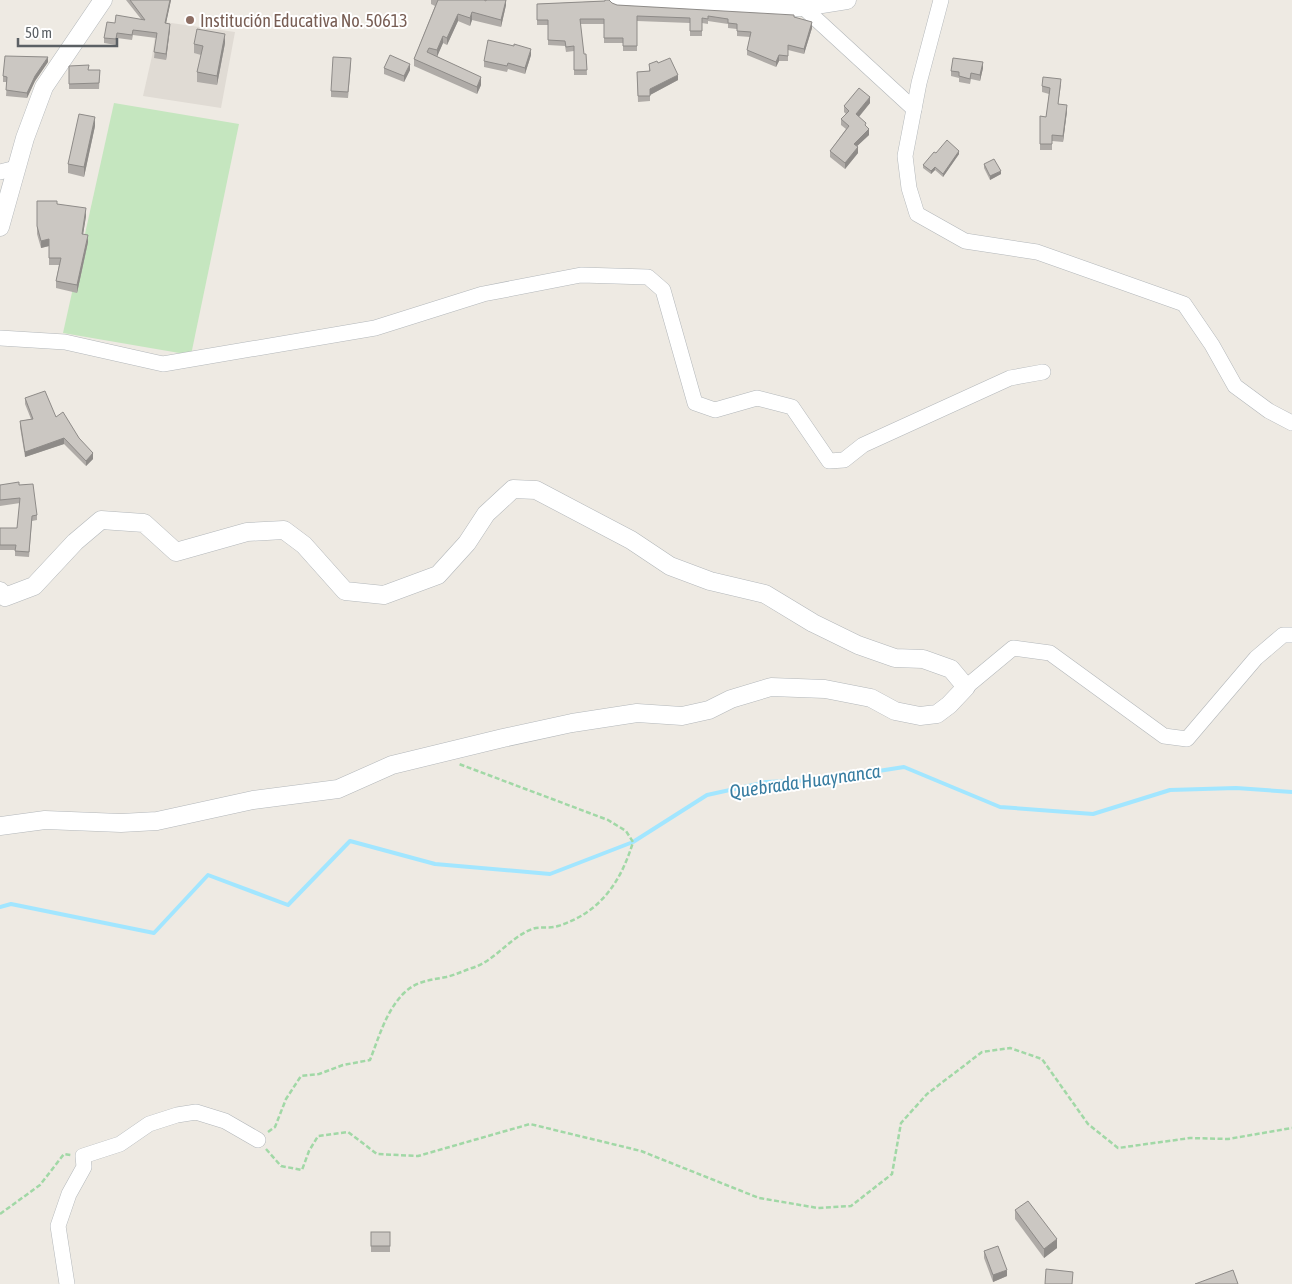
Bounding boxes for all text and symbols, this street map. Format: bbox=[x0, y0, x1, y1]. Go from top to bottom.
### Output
place label: Institución Educativa No. 50613 bbox=[200, 10, 408, 31]
marker: Institución Educativa No. 50613 bbox=[184, 14, 196, 26]
scale bar bbox=[18, 15, 116, 47]
text: 50 m bbox=[25, 24, 52, 41]
water label: Quebrada Huaynanca bbox=[728, 759, 882, 802]

